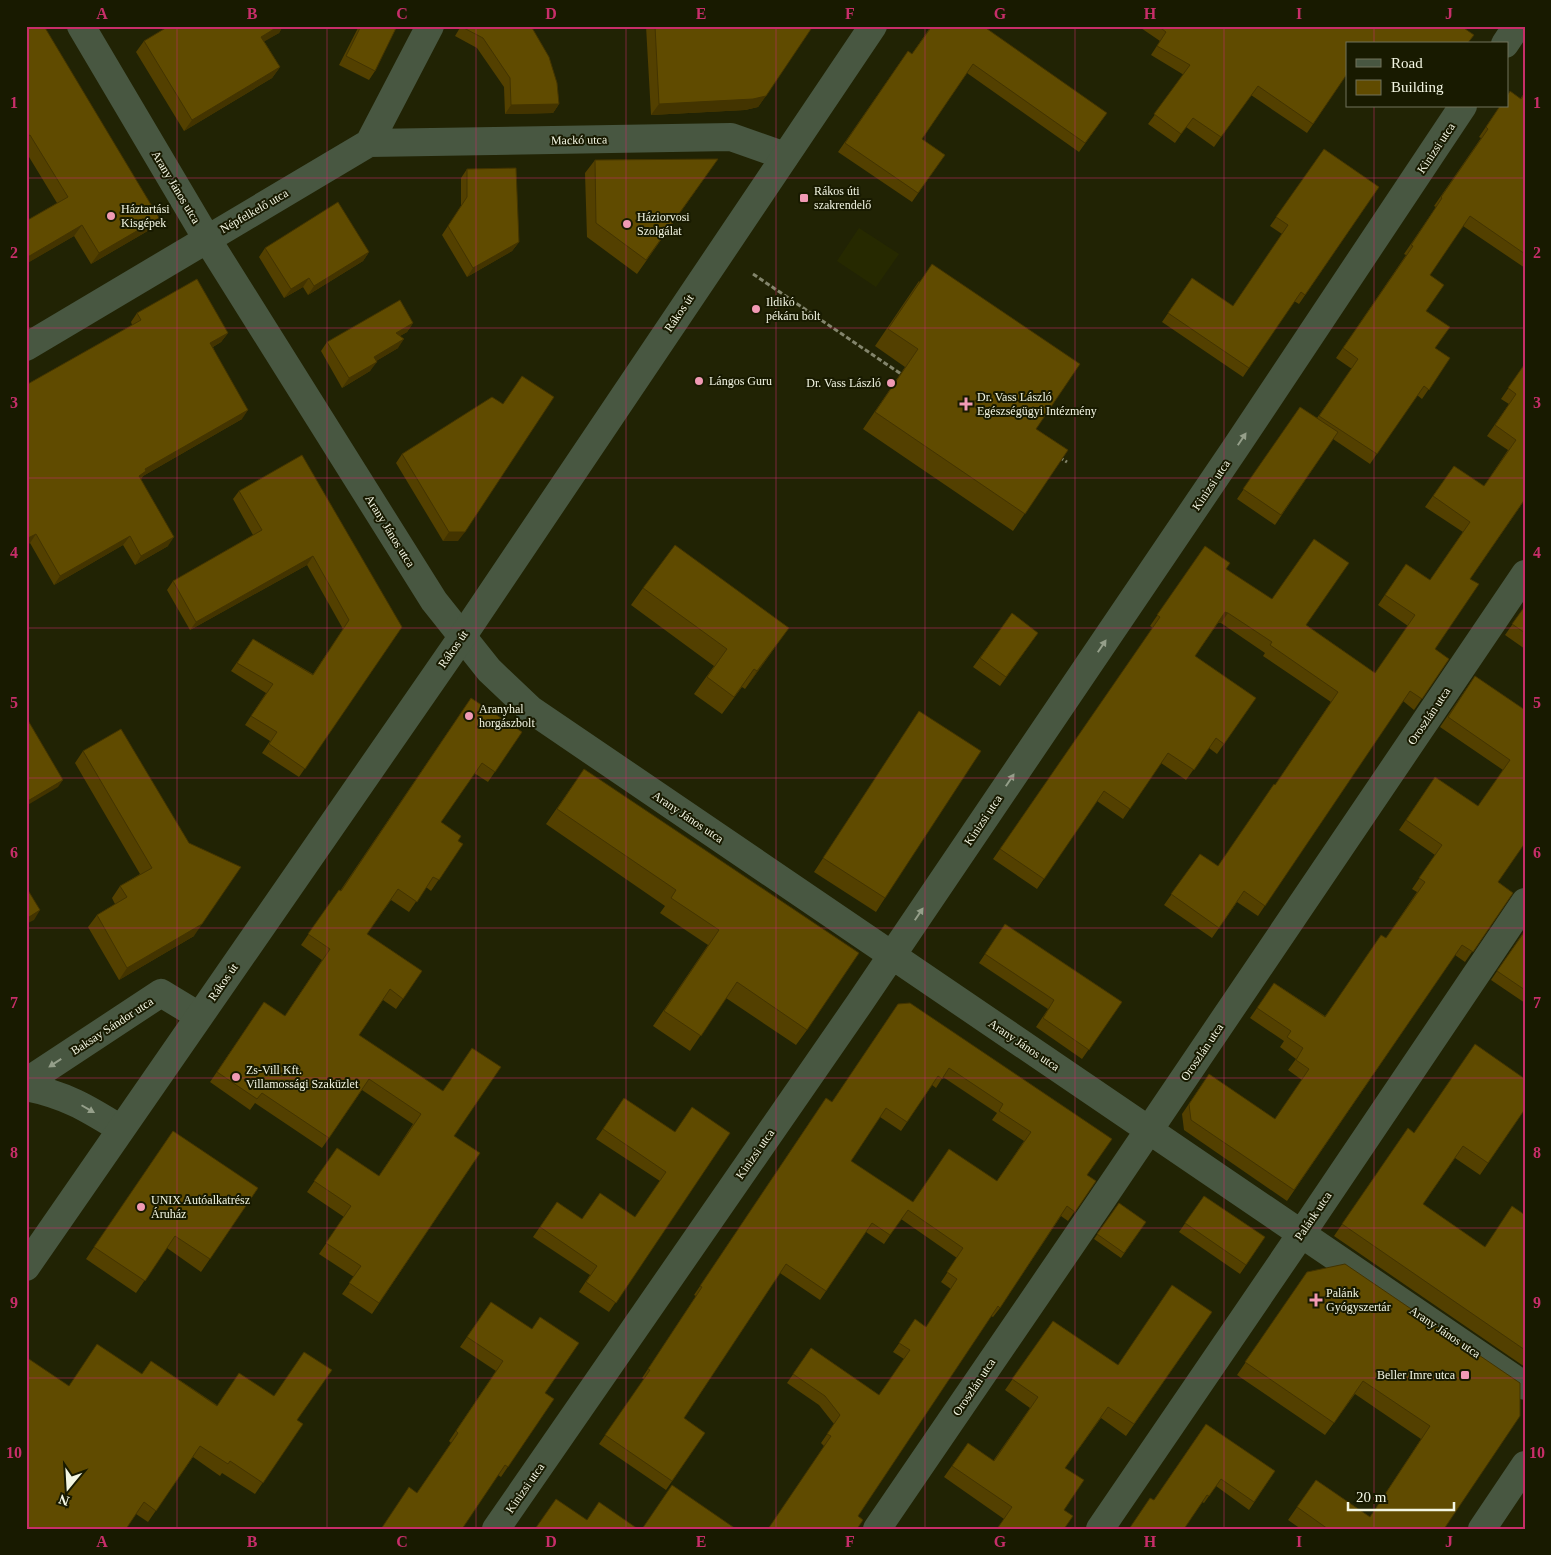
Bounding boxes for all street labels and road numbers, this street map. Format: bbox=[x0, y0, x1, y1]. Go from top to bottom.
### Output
street label: Kinizsi utca bbox=[1414, 120, 1458, 176]
street label: Mackó utca bbox=[551, 132, 608, 147]
street label: Arany János utca bbox=[149, 148, 204, 227]
street label: Népfelkelő utca bbox=[217, 186, 291, 236]
street label: Rákos út bbox=[661, 291, 697, 334]
street label: Kinizsi utca bbox=[1189, 457, 1233, 513]
street label: Arany János utca bbox=[362, 492, 418, 570]
street label: Rákos út bbox=[435, 627, 471, 670]
street label: Oroszlán utca bbox=[1405, 684, 1454, 747]
street label: Arany János utca bbox=[650, 788, 727, 846]
street label: Kinizsi utca bbox=[961, 792, 1005, 848]
street label: Rákos út bbox=[205, 960, 241, 1003]
street label: Baksay Sándor utca bbox=[68, 994, 156, 1058]
street label: Arany János utca bbox=[986, 1016, 1063, 1074]
street label: Oroszlán utca bbox=[1178, 1020, 1227, 1083]
street label: Kinizsi utca bbox=[733, 1126, 778, 1182]
street label: Palánk utca bbox=[1292, 1188, 1335, 1243]
street label: Arany János utca bbox=[1407, 1303, 1484, 1361]
street label: Oroszlán utca bbox=[950, 1355, 999, 1418]
street label: Kinizsi utca bbox=[503, 1460, 548, 1516]

